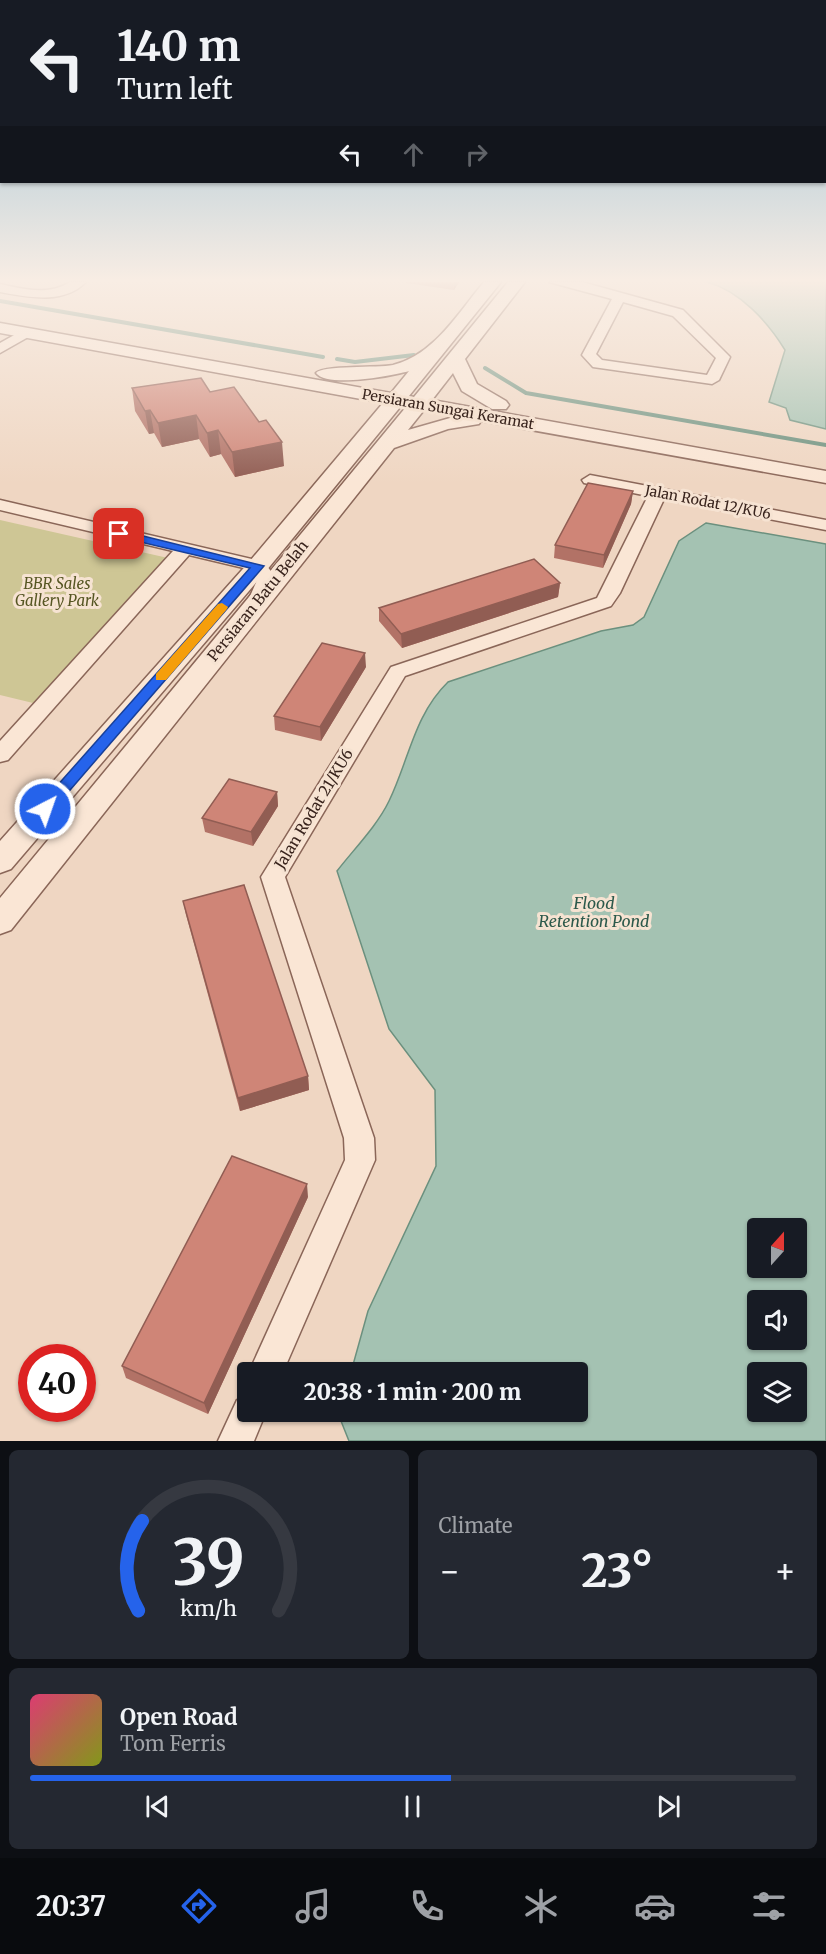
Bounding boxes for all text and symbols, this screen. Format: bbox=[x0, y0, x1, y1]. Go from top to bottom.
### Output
text: 140 m bbox=[117, 20, 240, 72]
icon: left bbox=[18, 24, 96, 102]
text: Turn left bbox=[117, 72, 232, 106]
icon: left bbox=[334, 138, 367, 171]
icon: ahead bbox=[397, 138, 430, 171]
icon: right bbox=[460, 138, 493, 171]
street label: Persiaran Sungai Keramat bbox=[360, 385, 536, 433]
street label: Jalan Rodat 12/KU6 bbox=[643, 481, 772, 523]
pin bbox=[93, 508, 144, 559]
icon: arrive bbox=[102, 517, 135, 550]
street label: Persiaran Batu Belah bbox=[203, 536, 312, 665]
park label: BBR Sales Gallery Park bbox=[15, 574, 100, 610]
street label: Jalan Rodat 21/KU6 bbox=[270, 745, 357, 873]
position arrow bbox=[13, 777, 77, 841]
water label: Flood Retention Pond bbox=[539, 893, 650, 931]
north arrow bbox=[747, 1218, 807, 1278]
map controls bbox=[747, 1218, 807, 1422]
button: sound bbox=[747, 1290, 807, 1350]
speed limit sign: 40 bbox=[18, 1344, 96, 1422]
button: layers bbox=[747, 1362, 807, 1422]
text: 20:38 · 1 min · 200 m bbox=[304, 1378, 521, 1406]
text: Climate bbox=[439, 1513, 513, 1538]
text: 39 bbox=[172, 1524, 245, 1602]
text: 23° bbox=[581, 1543, 653, 1599]
text: − bbox=[439, 1551, 461, 1592]
text: + bbox=[774, 1551, 796, 1592]
text: km/h bbox=[180, 1596, 237, 1623]
text: Open Road bbox=[120, 1703, 238, 1731]
text: Tom Ferris bbox=[120, 1731, 226, 1756]
icon: previous bbox=[141, 1790, 174, 1823]
icon: pause bbox=[396, 1790, 429, 1823]
icon: next bbox=[652, 1790, 685, 1823]
icon: directions bbox=[178, 1885, 220, 1927]
icon: music bbox=[292, 1885, 334, 1927]
icon: phone bbox=[406, 1885, 448, 1927]
icon: climate bbox=[520, 1885, 562, 1927]
icon: car bbox=[634, 1885, 676, 1927]
icon: filters bbox=[748, 1885, 790, 1927]
text: 20:37 bbox=[36, 1889, 106, 1923]

